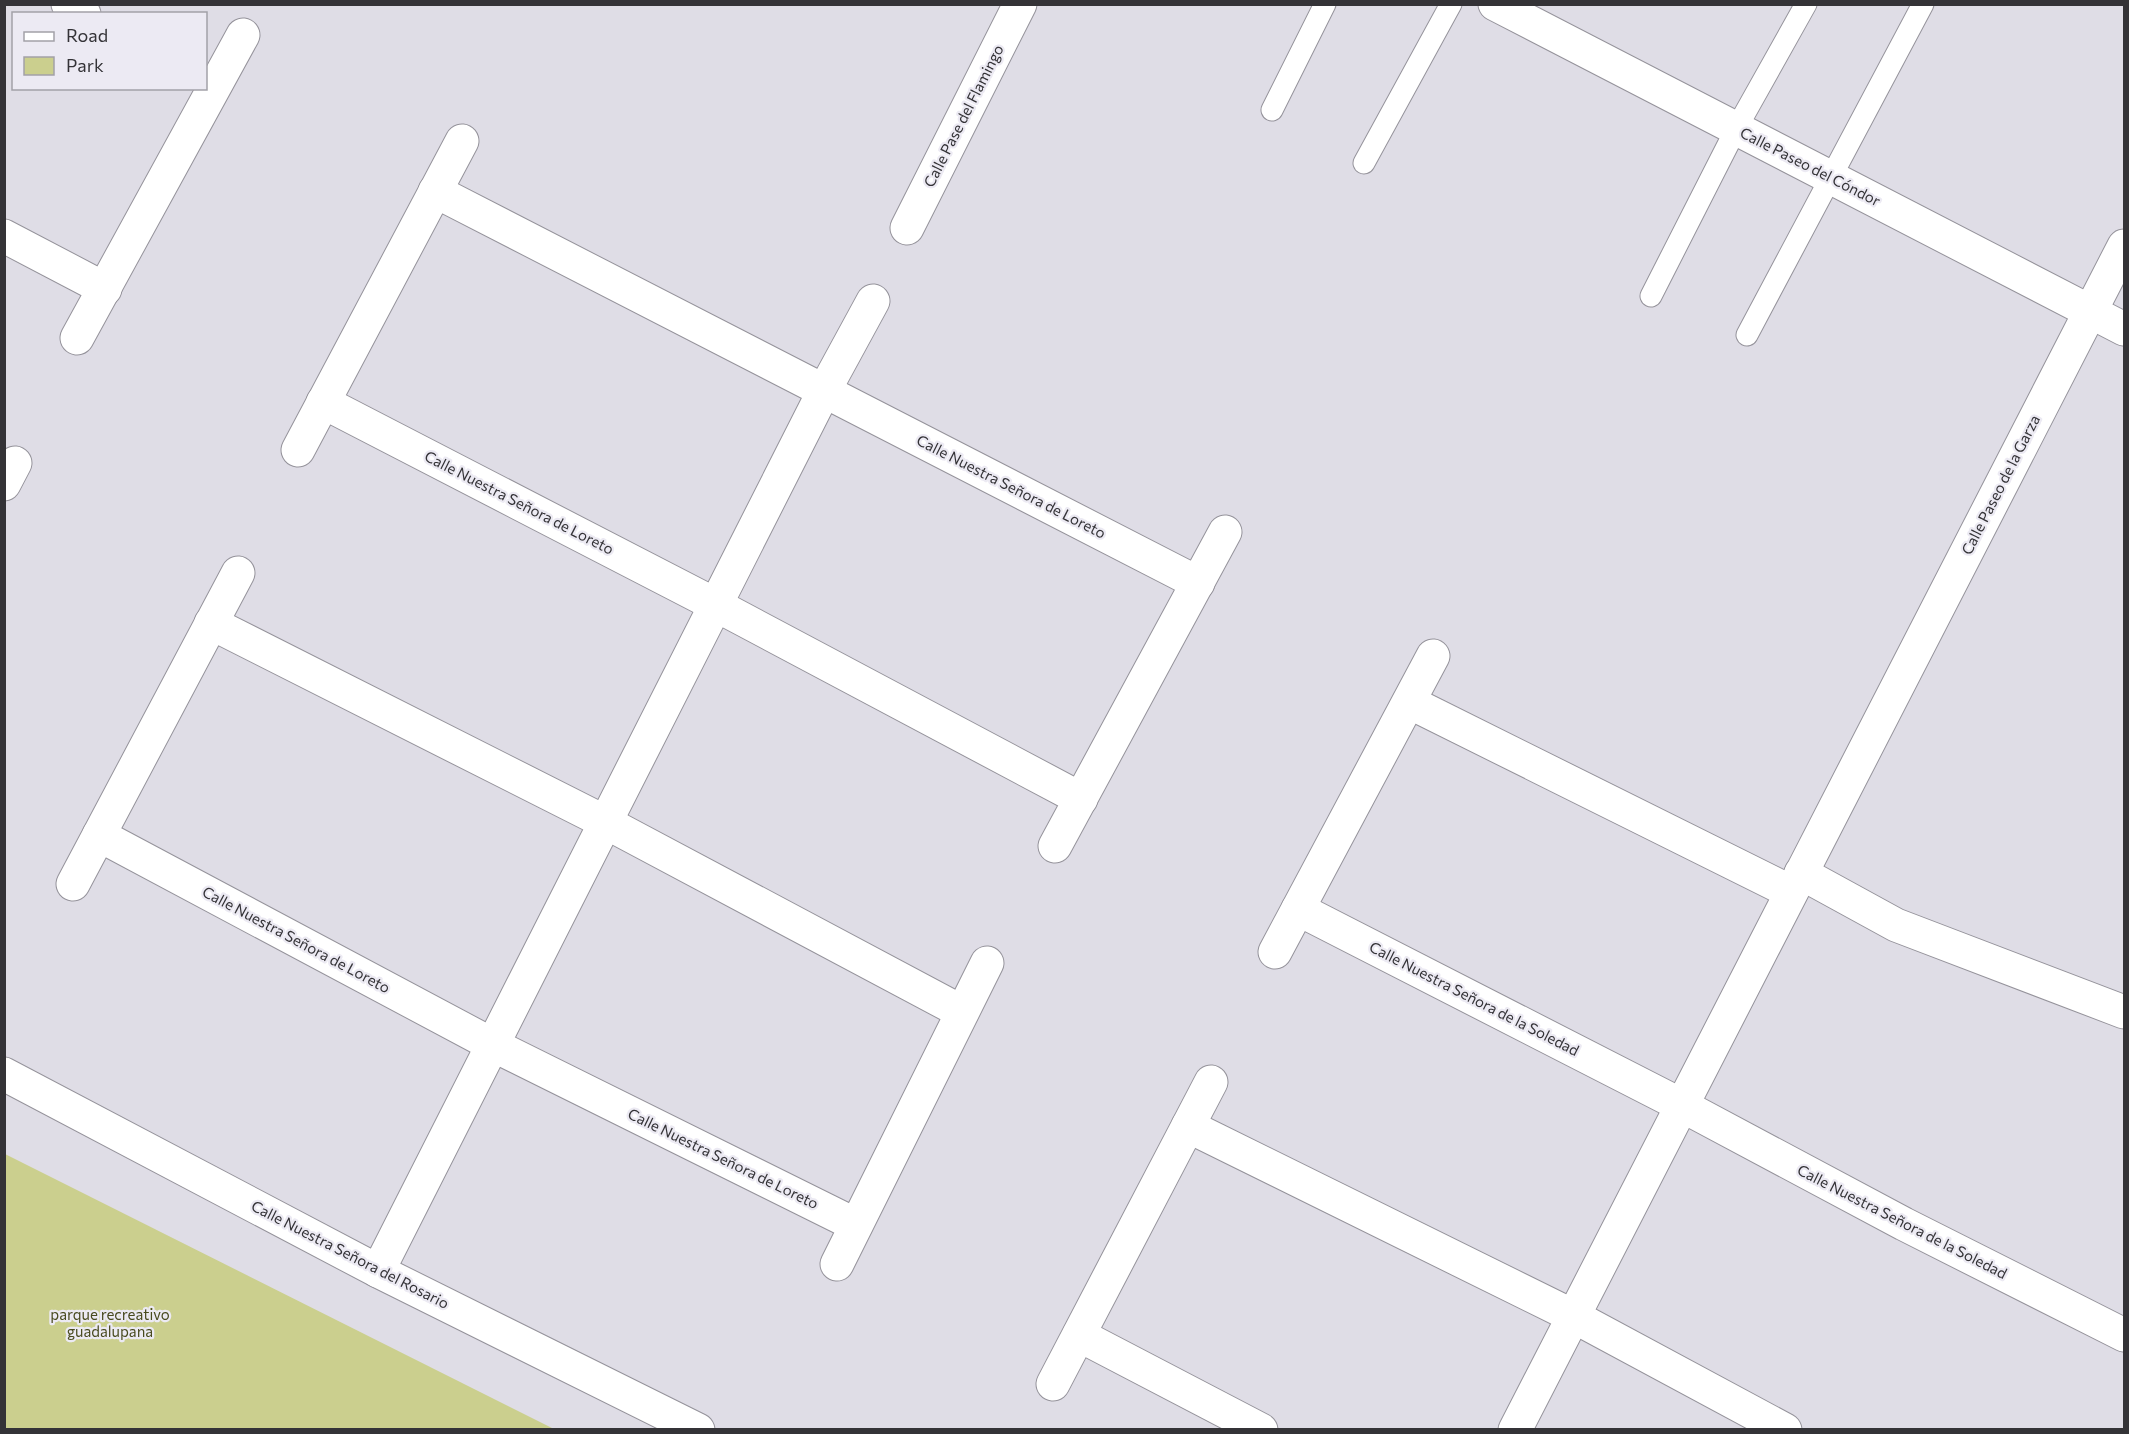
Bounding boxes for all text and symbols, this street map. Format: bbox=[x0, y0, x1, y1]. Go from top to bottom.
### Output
legend bbox=[12, 12, 207, 90]
text: Road bbox=[66, 24, 108, 46]
street label: Calle Pase del Flamingo bbox=[919, 41, 1007, 190]
text: Park bbox=[66, 54, 104, 76]
street label: Calle Paseo del Cóndor bbox=[1737, 123, 1884, 209]
street label: Calle Paseo de la Garza bbox=[1957, 412, 2043, 557]
street label: Calle Nuestra Señora de Loreto bbox=[914, 430, 1109, 542]
street label: Calle Nuestra Señora de Loreto bbox=[422, 446, 617, 558]
street label: Calle Nuestra Señora de Loreto bbox=[200, 882, 393, 996]
street label: Calle Nuestra Señora de la Soledad bbox=[1367, 937, 1582, 1059]
street label: Calle Nuestra Señora de Loreto bbox=[625, 1104, 822, 1212]
street label: Calle Nuestra Señora de la Soledad bbox=[1795, 1160, 2010, 1282]
street label: Calle Nuestra Señora del Rosario bbox=[249, 1196, 452, 1312]
park label: parque recreativo guadalupana bbox=[50, 1305, 170, 1340]

